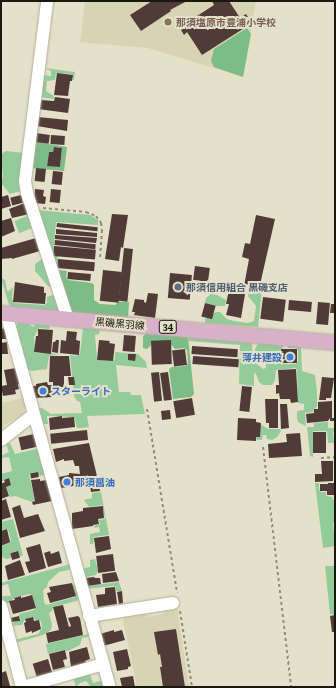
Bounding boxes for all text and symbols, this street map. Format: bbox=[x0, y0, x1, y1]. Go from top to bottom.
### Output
place label: 那須塩原市豊浦小学校 bbox=[176, 16, 276, 28]
marker: 那須塩原市豊浦小学校 bbox=[163, 17, 173, 27]
place label: 那須信用組合 黒磯支店 bbox=[186, 281, 288, 293]
marker: 那須信用組合 黒磯支店 bbox=[173, 282, 183, 292]
street label: 黒磯黒羽線 bbox=[95, 315, 145, 331]
road number: 34 bbox=[158, 320, 178, 334]
place label: 薄井建設 bbox=[242, 351, 282, 363]
marker: 薄井建設 bbox=[285, 352, 295, 362]
place label: スターライト bbox=[51, 385, 111, 397]
marker: スターライト bbox=[38, 386, 48, 396]
place label: 那須醤油 bbox=[75, 476, 115, 488]
marker: 那須醤油 bbox=[62, 477, 72, 487]

